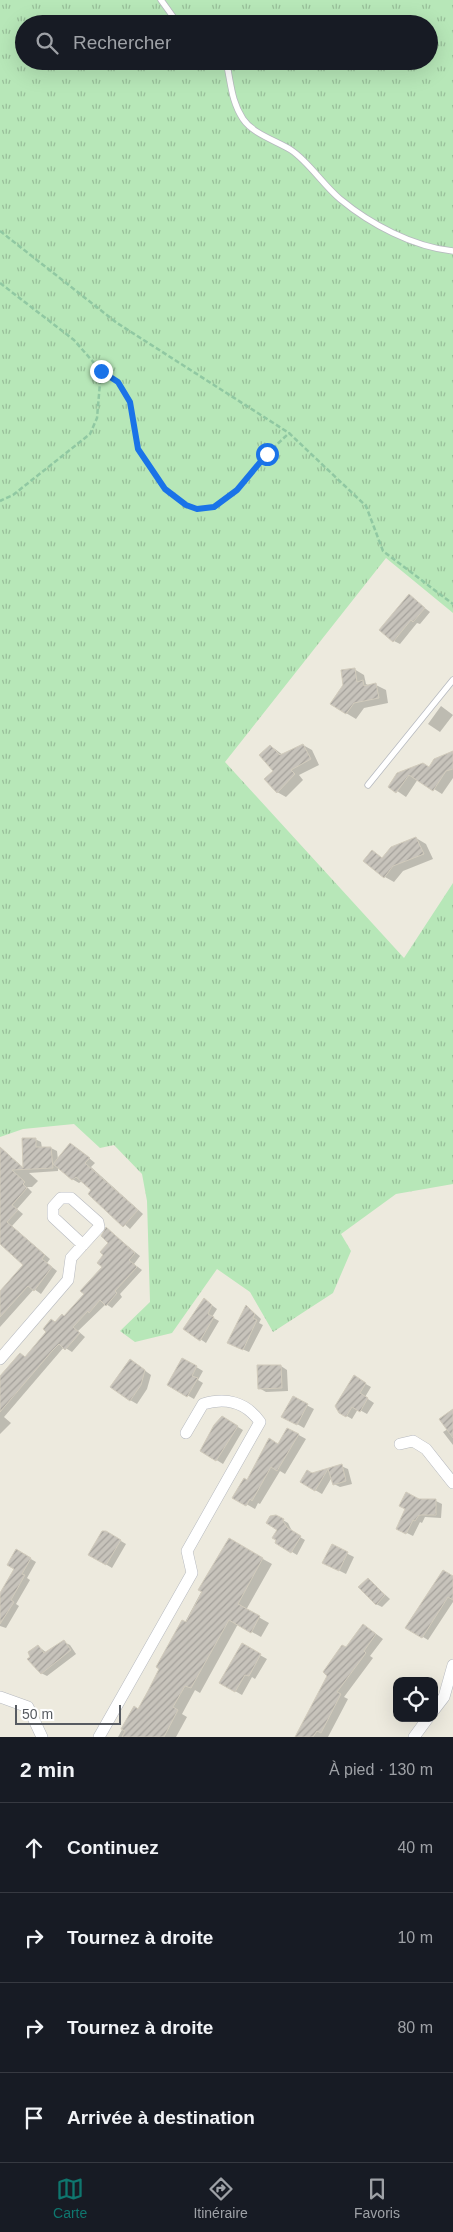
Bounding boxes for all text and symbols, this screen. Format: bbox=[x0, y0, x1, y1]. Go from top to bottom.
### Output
search box bbox=[15, 15, 438, 70]
icon: search bbox=[33, 29, 61, 57]
text: Rechercher bbox=[73, 32, 171, 53]
route end bbox=[90, 360, 113, 383]
route start bbox=[256, 443, 279, 466]
map controls bbox=[393, 1677, 438, 1722]
button: locate bbox=[393, 1677, 438, 1722]
scale bar bbox=[15, 1702, 121, 1725]
text: 50 m bbox=[22, 1706, 53, 1722]
text: 2 min bbox=[20, 1758, 75, 1781]
text: À pied · 130 m bbox=[329, 1761, 433, 1778]
icon: ahead bbox=[20, 1834, 48, 1862]
text: Continuez bbox=[67, 1837, 159, 1858]
text: 40 m bbox=[397, 1839, 433, 1856]
icon: right bbox=[20, 1924, 48, 1952]
text: Tournez à droite bbox=[67, 1927, 213, 1948]
text: 10 m bbox=[397, 1929, 433, 1946]
icon: right bbox=[20, 2014, 48, 2042]
text: Tournez à droite bbox=[67, 2017, 213, 2038]
text: 80 m bbox=[397, 2019, 433, 2036]
icon: arrive bbox=[20, 2104, 48, 2132]
text: Arrivée à destination bbox=[67, 2107, 255, 2128]
tab: Carte bbox=[53, 2175, 87, 2221]
tab: Itinéraire bbox=[193, 2175, 248, 2221]
tab: Favoris bbox=[354, 2175, 400, 2221]

